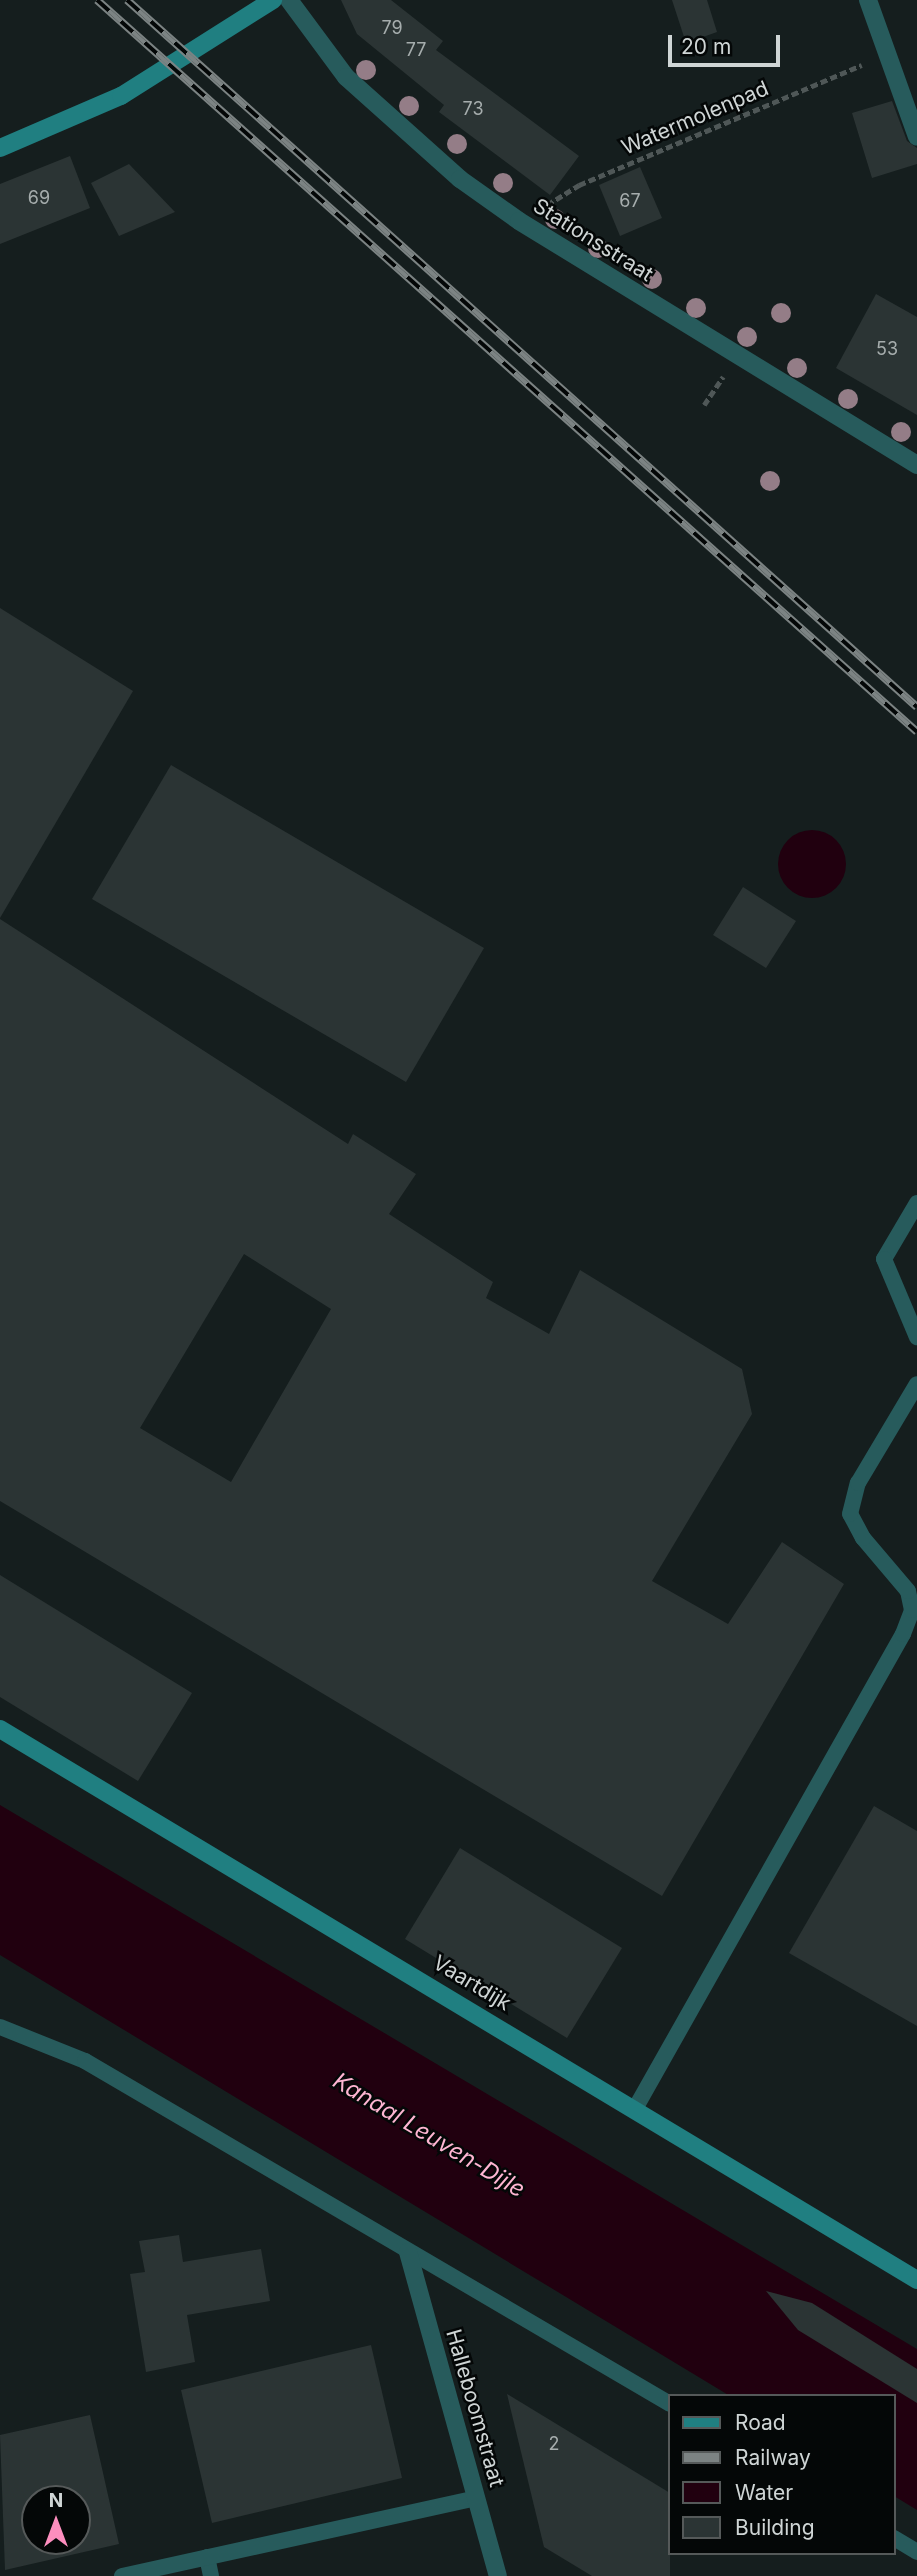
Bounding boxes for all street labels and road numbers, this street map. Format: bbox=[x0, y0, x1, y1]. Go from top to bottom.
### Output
street label: Watermolenpad bbox=[618, 76, 772, 160]
street label: Stationsstraat bbox=[528, 193, 658, 287]
street label: Vaartdijk bbox=[428, 1950, 516, 2016]
street label: Halleboomstraat bbox=[440, 2326, 510, 2490]

